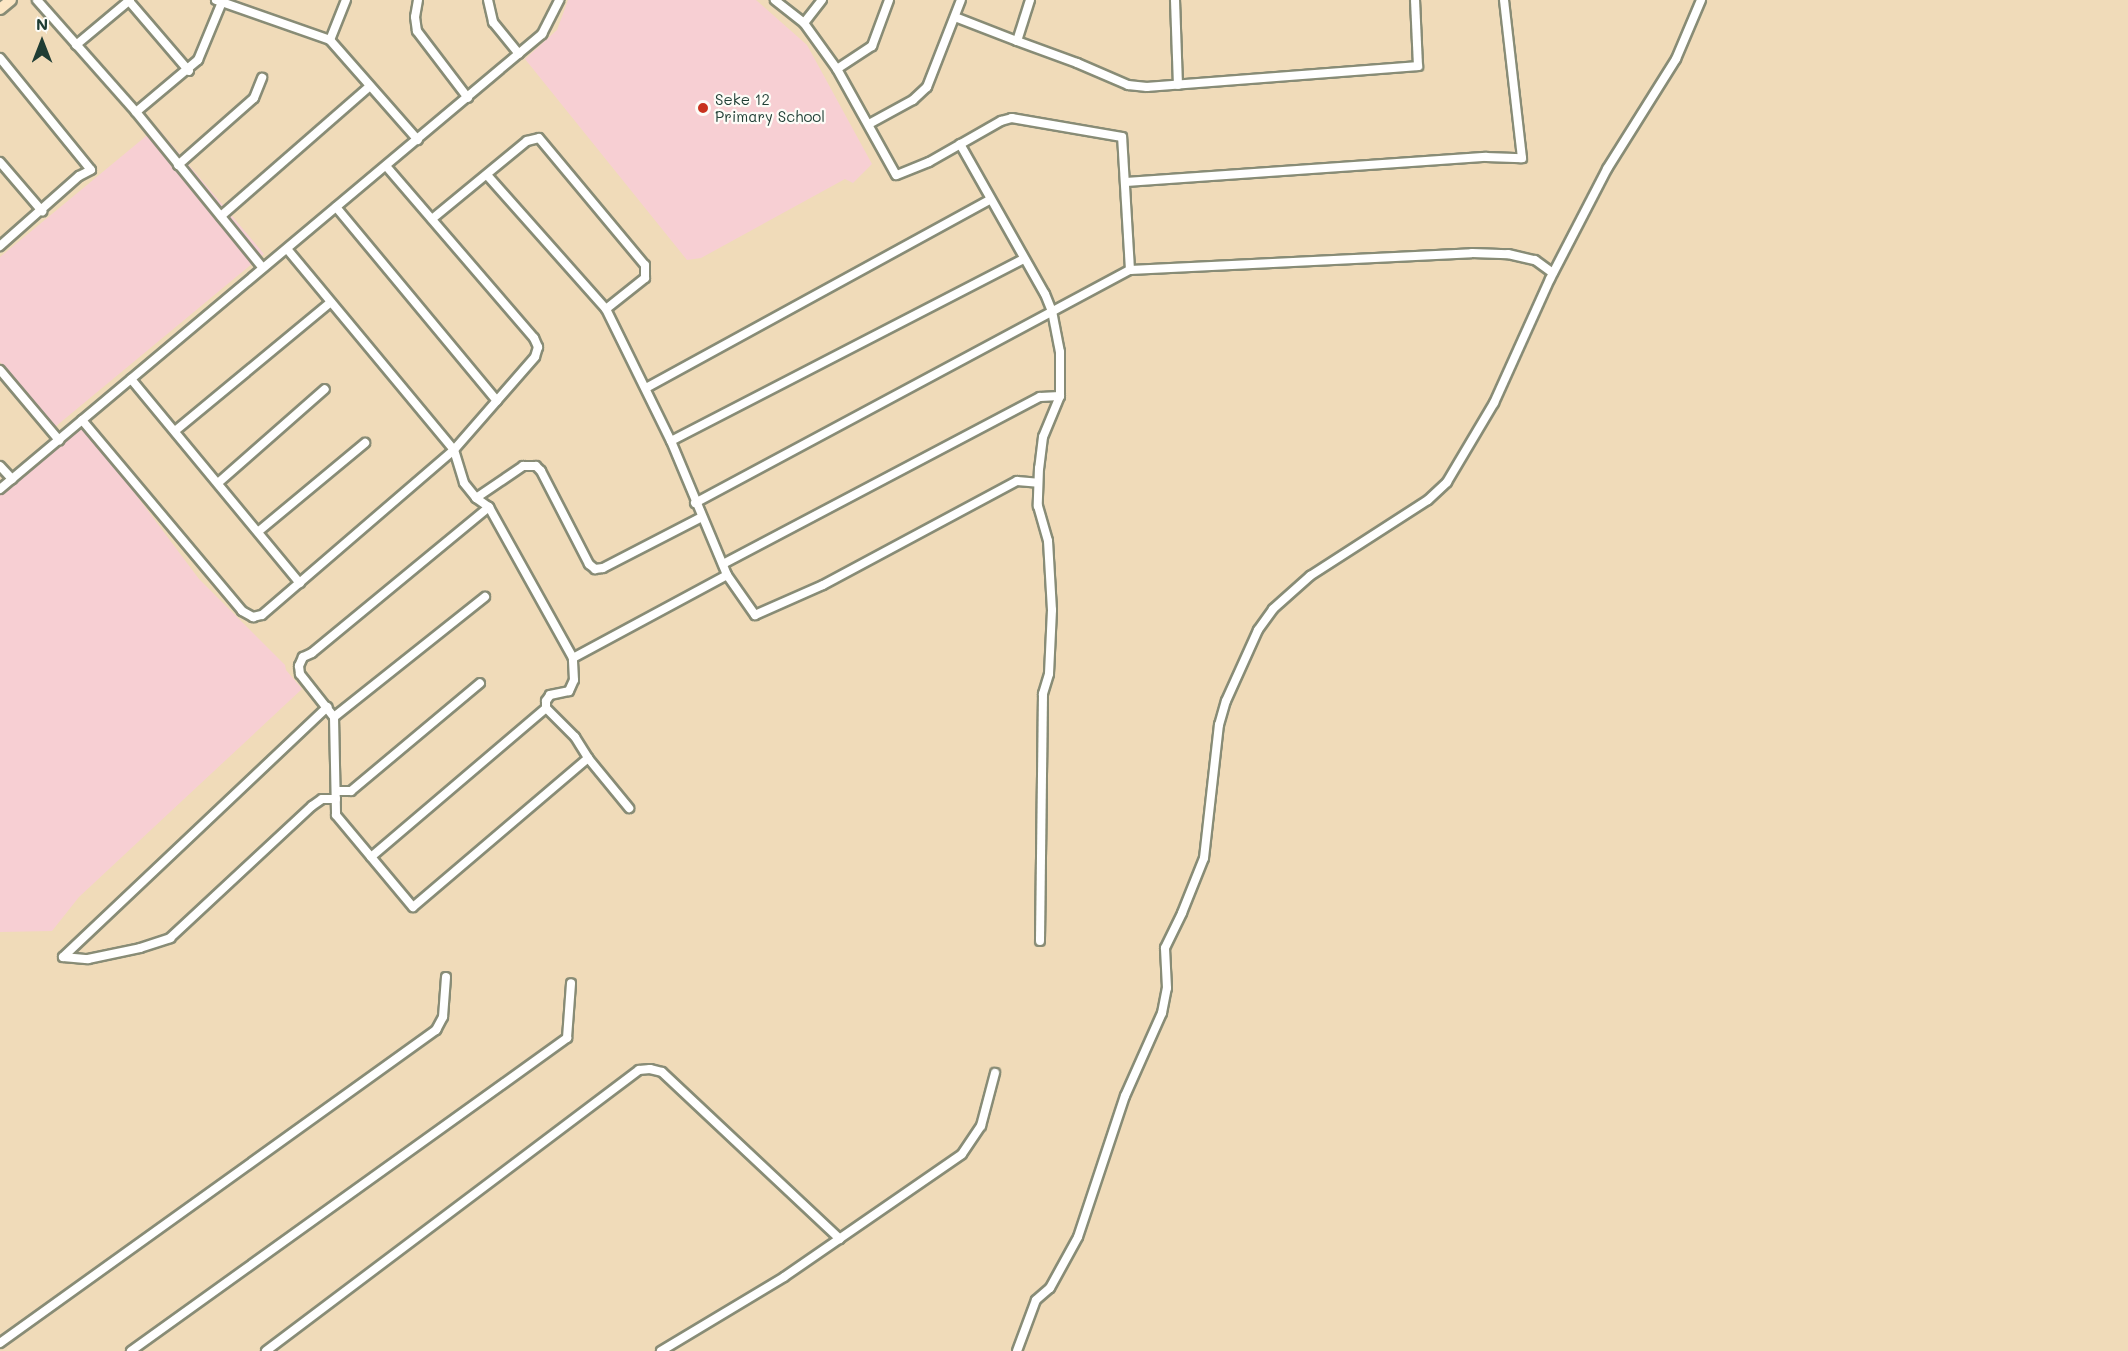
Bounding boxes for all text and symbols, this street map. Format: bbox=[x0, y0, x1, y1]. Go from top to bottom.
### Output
north arrow bbox=[12, 12, 72, 72]
text: N bbox=[36, 13, 48, 34]
place label: Seke 12 Primary School bbox=[715, 90, 825, 125]
marker: Seke 12 Primary School bbox=[696, 101, 710, 115]

